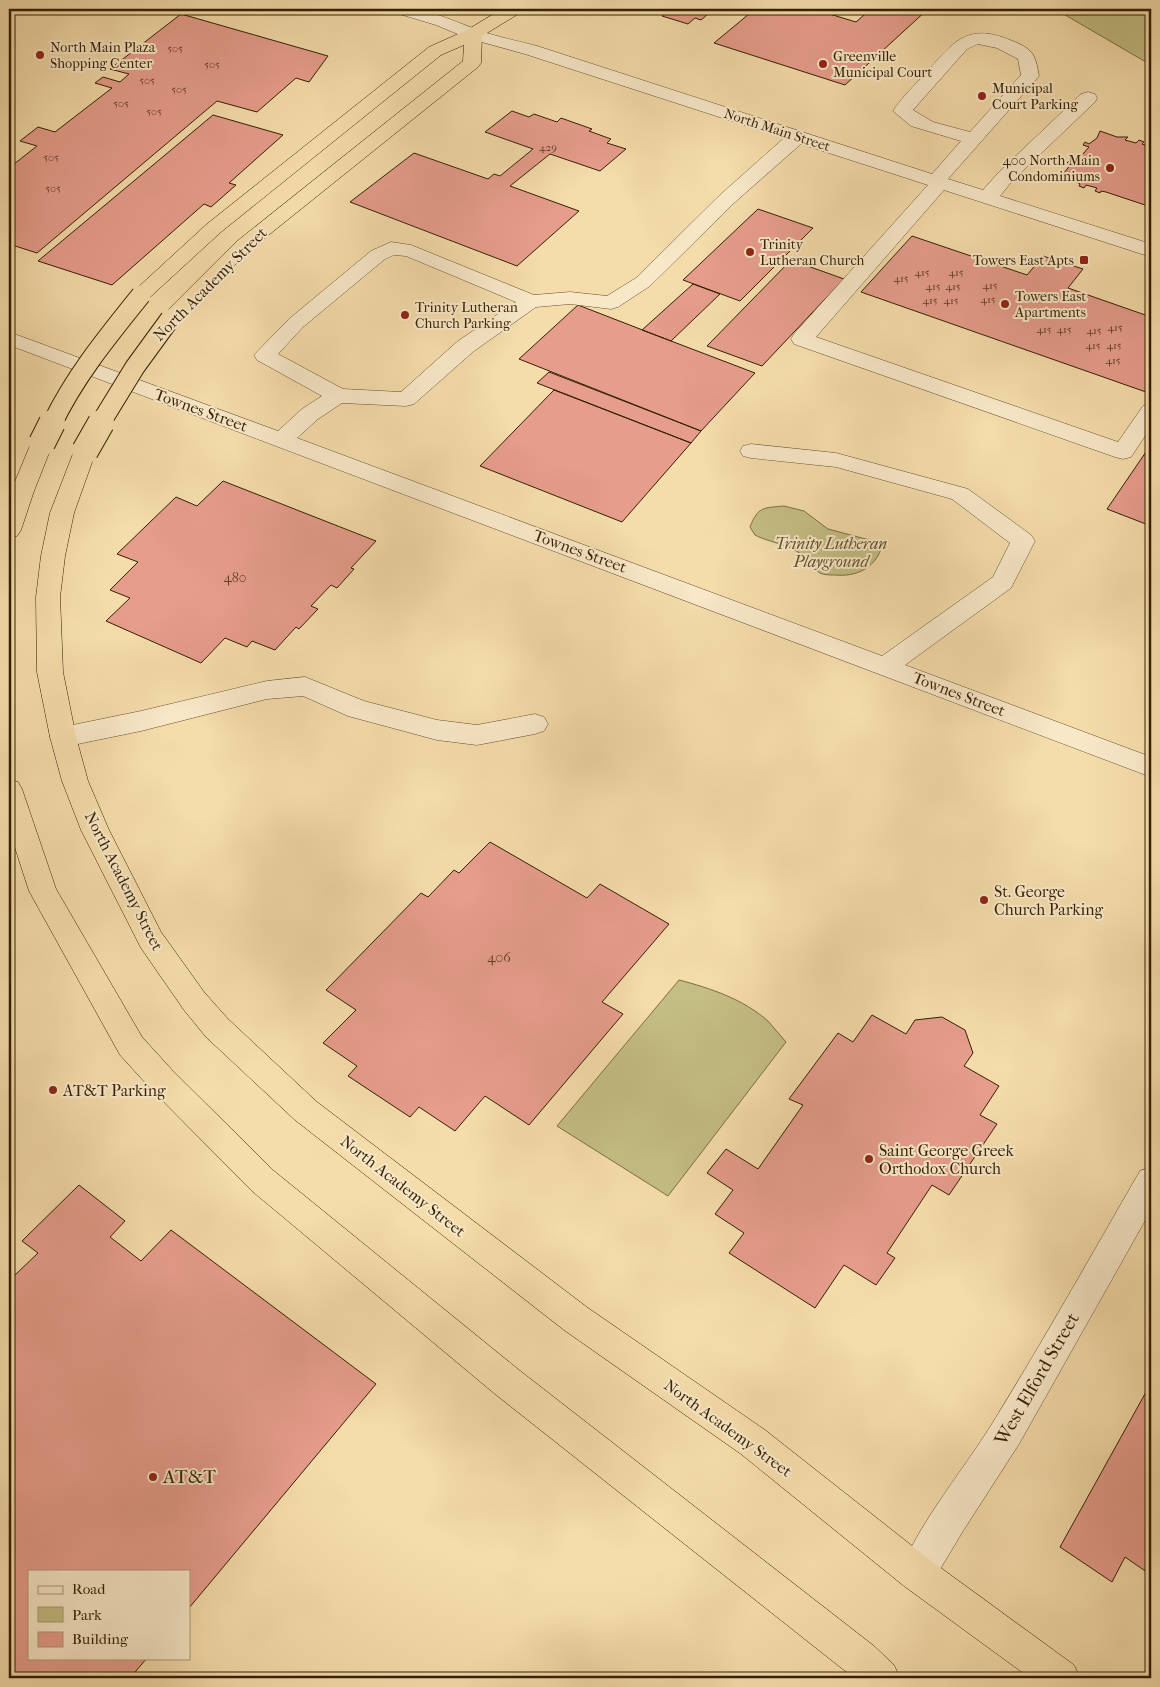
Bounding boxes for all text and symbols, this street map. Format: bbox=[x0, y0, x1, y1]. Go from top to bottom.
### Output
place label: North Main Plaza Shopping Center bbox=[50, 39, 156, 72]
house number: 505 bbox=[167, 42, 183, 55]
place label: Greenville Municipal Court bbox=[833, 48, 932, 81]
marker: North Main Plaza Shopping Center bbox=[34, 49, 46, 61]
house number: 505 bbox=[204, 58, 220, 71]
marker: Greenville Municipal Court bbox=[817, 58, 829, 70]
house number: 505 bbox=[139, 74, 155, 87]
place label: Municipal Court Parking bbox=[992, 80, 1078, 113]
house number: 505 bbox=[171, 83, 187, 96]
marker: Municipal Court Parking bbox=[976, 90, 988, 102]
house number: 505 bbox=[113, 97, 129, 110]
house number: 505 bbox=[146, 105, 162, 118]
street label: North Main Street bbox=[722, 105, 832, 155]
house number: 429 bbox=[539, 141, 557, 154]
house number: 505 bbox=[43, 151, 59, 164]
place label: 400 North Main Condominiums bbox=[1002, 152, 1100, 185]
marker: 400 North Main Condominiums bbox=[1104, 162, 1116, 174]
house number: 505 bbox=[45, 182, 61, 195]
street label: North Academy Street bbox=[149, 223, 271, 345]
place label: Trinity Lutheran Church bbox=[760, 236, 865, 269]
marker: Trinity Lutheran Church bbox=[744, 246, 756, 258]
place label: Towers East Apts bbox=[973, 252, 1074, 269]
marker: Towers East Apts bbox=[1078, 254, 1090, 266]
house number: 415 bbox=[914, 266, 930, 279]
house number: 415 bbox=[948, 266, 964, 279]
house number: 415 bbox=[893, 272, 909, 285]
house number: 415 bbox=[982, 279, 998, 292]
house number: 415 bbox=[925, 280, 941, 293]
house number: 415 bbox=[945, 280, 961, 293]
place label: Towers East Apartments bbox=[1014, 288, 1086, 321]
house number: 415 bbox=[980, 293, 996, 306]
house number: 415 bbox=[922, 294, 938, 307]
house number: 415 bbox=[943, 294, 959, 307]
marker: Towers East Apartments bbox=[999, 298, 1011, 310]
place label: Trinity Lutheran Church Parking bbox=[415, 299, 518, 332]
marker: Trinity Lutheran Church Parking bbox=[399, 309, 411, 321]
house number: 415 bbox=[1107, 321, 1123, 334]
house number: 415 bbox=[1036, 323, 1052, 336]
house number: 415 bbox=[1056, 323, 1072, 336]
house number: 415 bbox=[1086, 324, 1102, 337]
house number: 415 bbox=[1085, 339, 1101, 352]
house number: 415 bbox=[1106, 339, 1122, 352]
house number: 415 bbox=[1105, 354, 1121, 367]
street label: Townes Street bbox=[152, 384, 250, 436]
street label: Townes Street bbox=[531, 525, 629, 577]
park label: Trinity Lutheran Playground bbox=[775, 534, 887, 571]
house number: 480 bbox=[223, 569, 247, 586]
street label: Townes Street bbox=[910, 668, 1008, 720]
street label: North Academy Street bbox=[81, 808, 167, 954]
place label: St. George Church Parking bbox=[994, 882, 1104, 919]
marker: St. George Church Parking bbox=[978, 894, 990, 906]
house number: 406 bbox=[487, 949, 511, 966]
place label: AT&T Parking bbox=[62, 1081, 166, 1100]
marker: AT&T Parking bbox=[47, 1084, 59, 1096]
street label: North Academy Street bbox=[337, 1131, 469, 1241]
place label: Saint George Greek Orthodox Church bbox=[879, 1141, 1014, 1178]
marker: Saint George Greek Orthodox Church bbox=[863, 1153, 875, 1165]
street label: West Elford Street bbox=[990, 1309, 1084, 1450]
street label: North Academy Street bbox=[660, 1375, 796, 1481]
place label: AT&T bbox=[162, 1466, 216, 1488]
marker: AT&T bbox=[147, 1471, 159, 1483]
legend bbox=[28, 1570, 190, 1660]
text: Road bbox=[72, 1580, 106, 1598]
text: Park bbox=[72, 1606, 102, 1624]
text: Building bbox=[72, 1630, 129, 1648]

